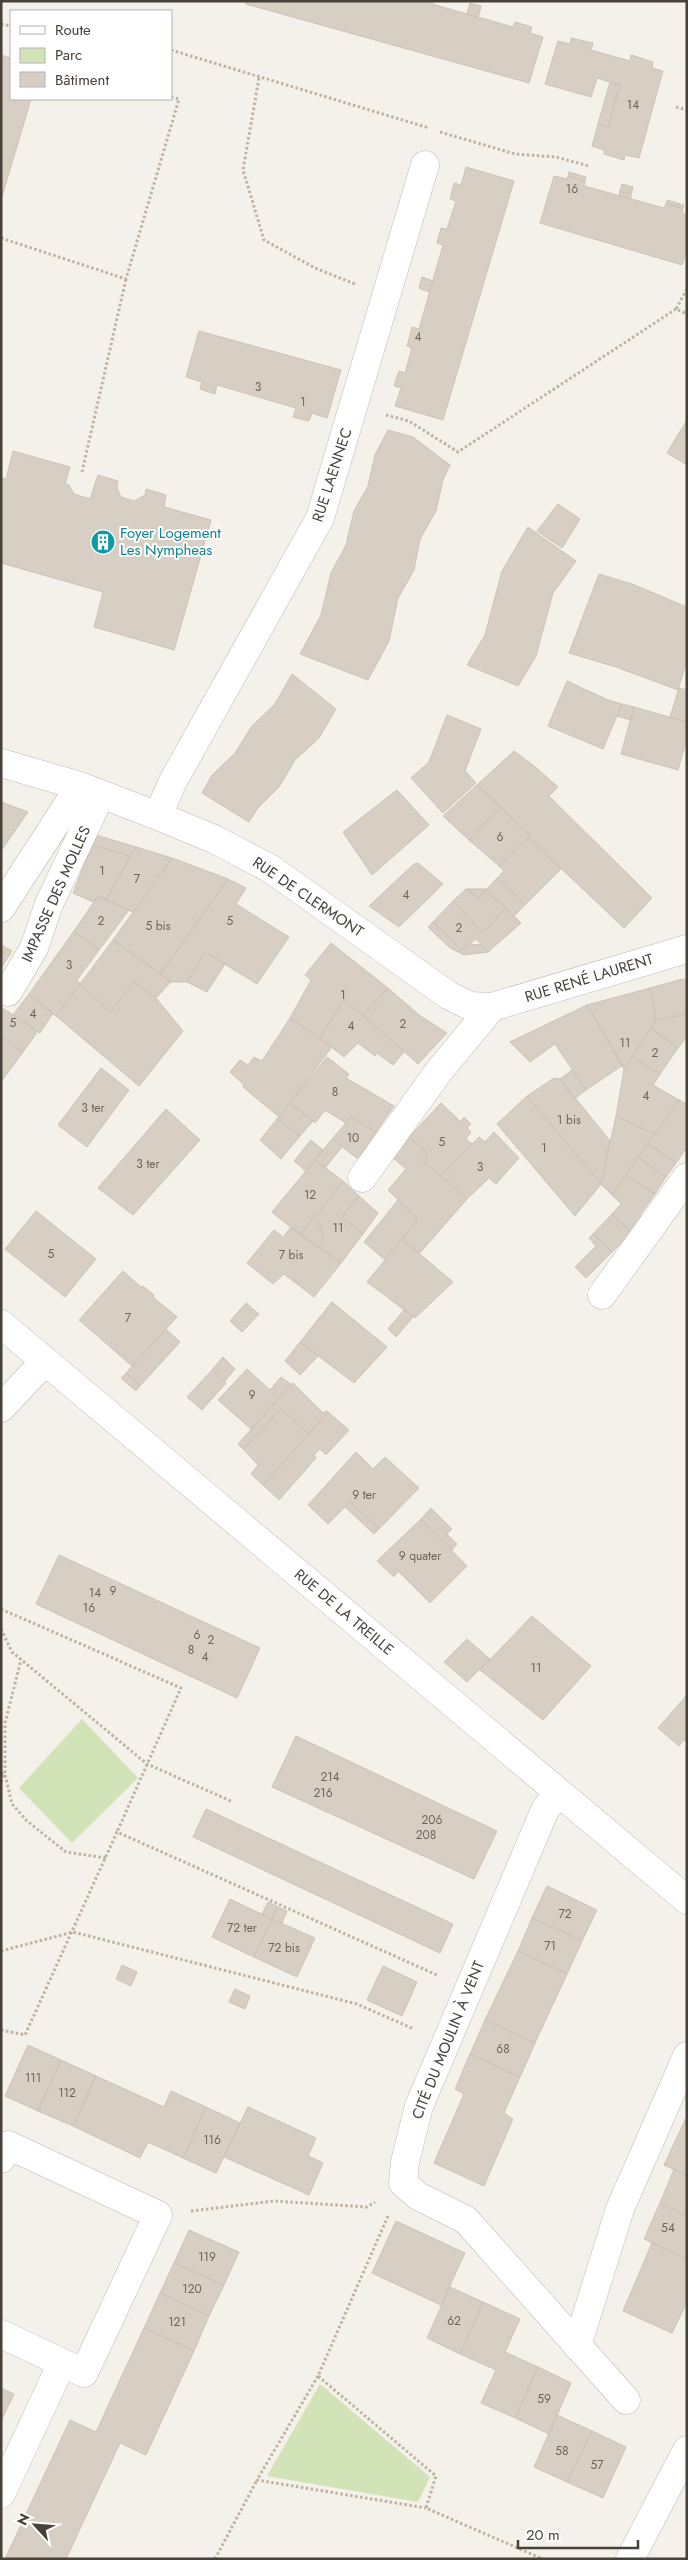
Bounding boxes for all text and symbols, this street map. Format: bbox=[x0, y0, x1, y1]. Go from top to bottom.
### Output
legend bbox=[10, 10, 172, 100]
text: Route bbox=[55, 19, 91, 41]
text: Parc bbox=[55, 44, 82, 66]
text: Bâtiment bbox=[55, 69, 109, 91]
house number: 14 bbox=[627, 96, 639, 114]
house number: 16 bbox=[566, 180, 578, 198]
house number: 4 bbox=[415, 328, 422, 346]
house number: 3 bbox=[255, 378, 262, 396]
house number: 1 bbox=[300, 393, 306, 411]
street label: RUE LAENNEC bbox=[306, 425, 358, 525]
place label: Foyer Logement Les Nympheas bbox=[120, 522, 221, 561]
building icon: Foyer Logement Les Nympheas bbox=[90, 529, 116, 555]
street label: IMPASSE DES MOLLES bbox=[16, 822, 96, 966]
house number: 6 bbox=[497, 828, 504, 846]
street label: RUE DE CLERMONT bbox=[248, 852, 368, 942]
house number: 1 bbox=[99, 862, 105, 880]
house number: 7 bbox=[134, 870, 141, 888]
house number: 4 bbox=[403, 886, 410, 904]
house number: 2 bbox=[98, 912, 105, 930]
house number: 5 bbox=[227, 912, 234, 930]
house number: 5 bis bbox=[145, 917, 171, 935]
house number: 2 bbox=[456, 919, 463, 937]
street label: RUE RENÉ LAURENT bbox=[522, 948, 656, 1008]
house number: 3 bbox=[66, 956, 73, 974]
house number: 1 bbox=[340, 986, 346, 1004]
house number: 4 bbox=[30, 1005, 37, 1023]
house number: 5 bbox=[10, 1014, 17, 1032]
house number: 2 bbox=[400, 1015, 407, 1033]
house number: 4 bbox=[348, 1017, 355, 1035]
house number: 11 bbox=[620, 1034, 630, 1052]
house number: 2 bbox=[652, 1044, 659, 1062]
house number: 8 bbox=[332, 1083, 338, 1101]
house number: 4 bbox=[643, 1087, 650, 1105]
house number: 3 ter bbox=[81, 1099, 106, 1117]
house number: 1 bis bbox=[557, 1111, 581, 1129]
house number: 10 bbox=[347, 1129, 359, 1147]
house number: 5 bbox=[439, 1133, 446, 1151]
house number: 1 bbox=[541, 1139, 547, 1157]
house number: 3 ter bbox=[136, 1155, 161, 1173]
house number: 3 bbox=[477, 1158, 484, 1176]
house number: 12 bbox=[304, 1186, 316, 1204]
house number: 11 bbox=[333, 1219, 343, 1237]
house number: 5 bbox=[48, 1245, 55, 1263]
house number: 7 bis bbox=[279, 1246, 304, 1264]
house number: 7 bbox=[125, 1309, 132, 1327]
house number: 9 bbox=[249, 1386, 256, 1404]
house number: 9 ter bbox=[352, 1486, 377, 1504]
house number: 9 quater bbox=[399, 1547, 442, 1565]
street label: RUE DE LA TREILLE bbox=[289, 1564, 399, 1660]
house number: 9 bbox=[110, 1582, 117, 1600]
house number: 14 bbox=[89, 1584, 101, 1602]
house number: 16 bbox=[83, 1599, 95, 1617]
house number: 6 bbox=[194, 1626, 201, 1644]
house number: 2 bbox=[208, 1631, 215, 1649]
house number: 8 bbox=[188, 1641, 194, 1659]
house number: 4 bbox=[202, 1648, 209, 1666]
house number: 11 bbox=[531, 1659, 541, 1677]
house number: 214 bbox=[320, 1768, 340, 1786]
house number: 216 bbox=[313, 1784, 333, 1802]
house number: 206 bbox=[422, 1811, 443, 1829]
house number: 208 bbox=[416, 1826, 436, 1844]
house number: 72 bbox=[558, 1905, 572, 1923]
house number: 72 ter bbox=[227, 1919, 258, 1937]
house number: 71 bbox=[544, 1937, 556, 1955]
house number: 72 bis bbox=[268, 1939, 300, 1957]
street label: CITÉ DU MOULIN À VENT bbox=[406, 1958, 490, 2122]
house number: 68 bbox=[496, 2040, 510, 2058]
house number: 111 bbox=[25, 2069, 41, 2087]
house number: 112 bbox=[58, 2084, 76, 2102]
house number: 116 bbox=[203, 2131, 221, 2149]
house number: 54 bbox=[661, 2219, 675, 2237]
house number: 119 bbox=[198, 2248, 216, 2266]
house number: 120 bbox=[182, 2280, 202, 2298]
house number: 62 bbox=[447, 2312, 461, 2330]
house number: 121 bbox=[168, 2313, 186, 2331]
house number: 59 bbox=[537, 2390, 551, 2408]
house number: 58 bbox=[555, 2442, 569, 2460]
house number: 57 bbox=[590, 2456, 604, 2474]
north arrow bbox=[10, 2500, 60, 2550]
text: N bbox=[12, 2510, 35, 2529]
scale bar bbox=[518, 2518, 638, 2550]
text: 20 m bbox=[526, 2524, 560, 2546]

